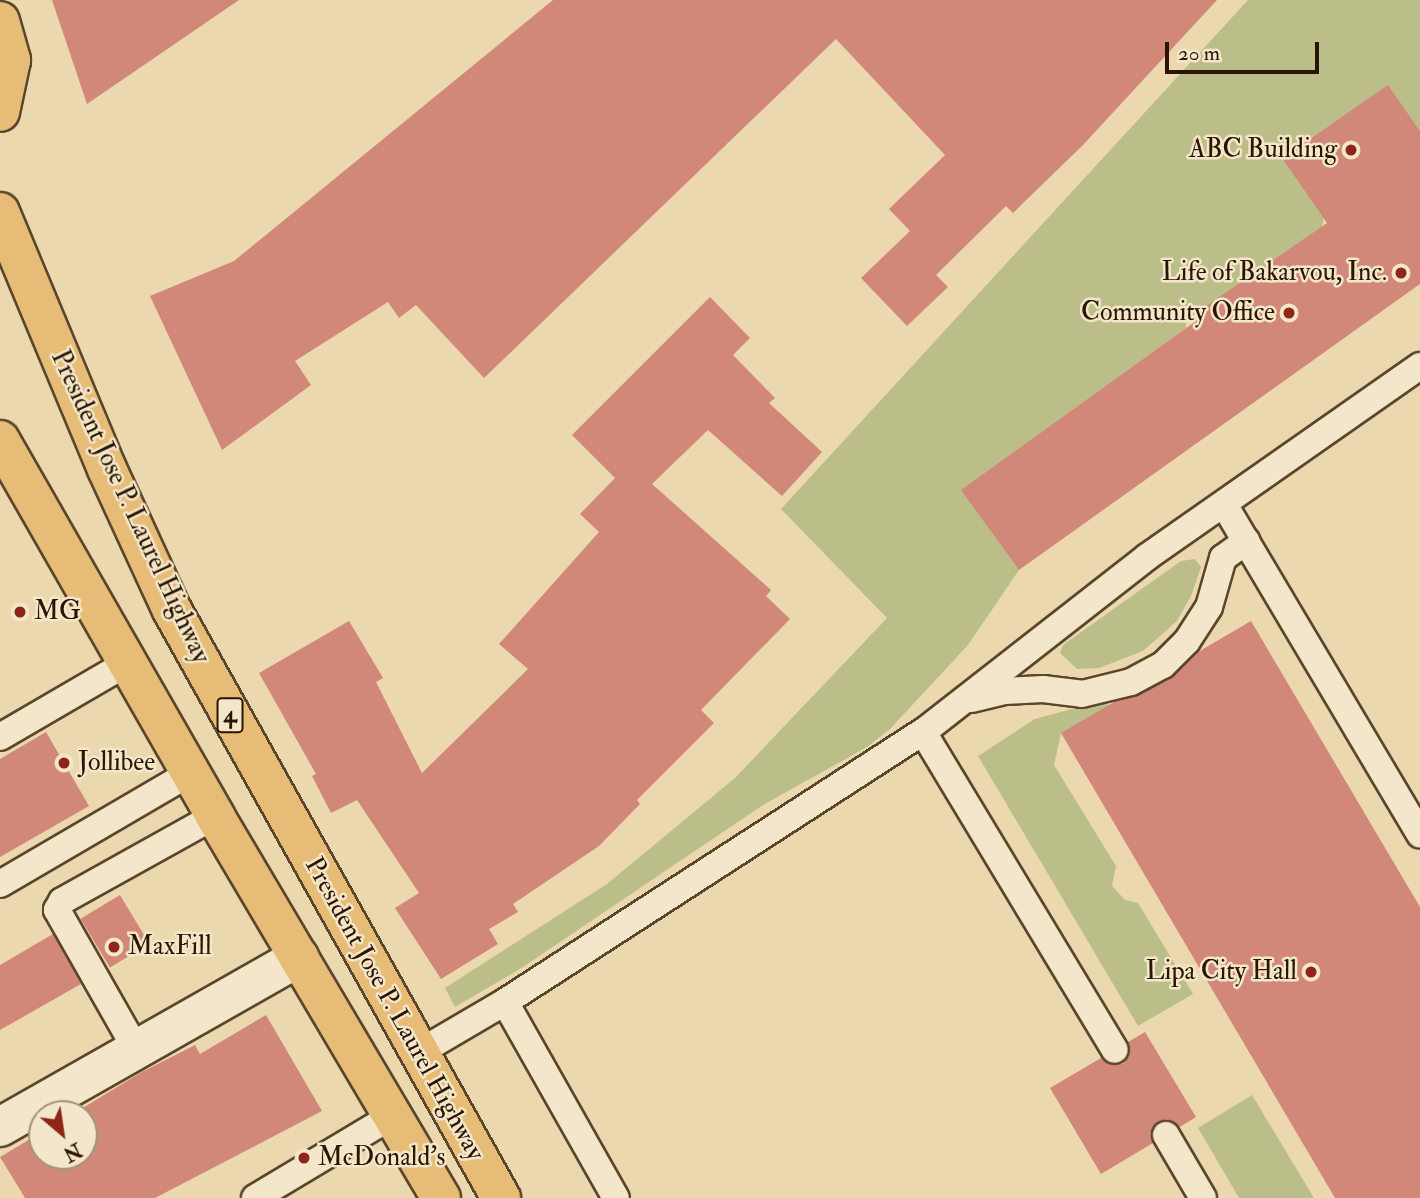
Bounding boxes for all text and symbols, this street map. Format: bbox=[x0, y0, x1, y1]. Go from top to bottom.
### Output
scale bar bbox=[1168, 28, 1322, 72]
text: 20 m bbox=[1178, 40, 1220, 67]
place label: ABC Building bbox=[1189, 134, 1337, 166]
marker: ABC Building bbox=[1343, 142, 1359, 158]
place label: Life of Bakarvou, Inc. bbox=[1162, 257, 1387, 289]
marker: Life of Bakarvou, Inc. bbox=[1393, 265, 1409, 281]
place label: Community Office bbox=[1081, 297, 1275, 329]
marker: Community Office bbox=[1281, 305, 1297, 321]
street label: President Jose P. Laurel Highway bbox=[44, 345, 216, 669]
place label: MG bbox=[34, 596, 81, 628]
marker: MG bbox=[12, 604, 28, 620]
road number: 4 bbox=[216, 694, 244, 736]
place label: Jollibee bbox=[78, 747, 155, 779]
marker: Jollibee bbox=[56, 755, 72, 771]
street label: President Jose P. Laurel Highway bbox=[297, 852, 491, 1166]
place label: MaxFill bbox=[128, 931, 212, 963]
marker: MaxFill bbox=[106, 939, 122, 955]
place label: Lipa City Hall bbox=[1146, 956, 1297, 988]
marker: Lipa City Hall bbox=[1303, 964, 1319, 980]
north arrow bbox=[28, 1100, 98, 1170]
text: N bbox=[59, 1137, 85, 1166]
place label: McDonald's bbox=[318, 1142, 445, 1174]
marker: McDonald's bbox=[296, 1150, 312, 1166]

